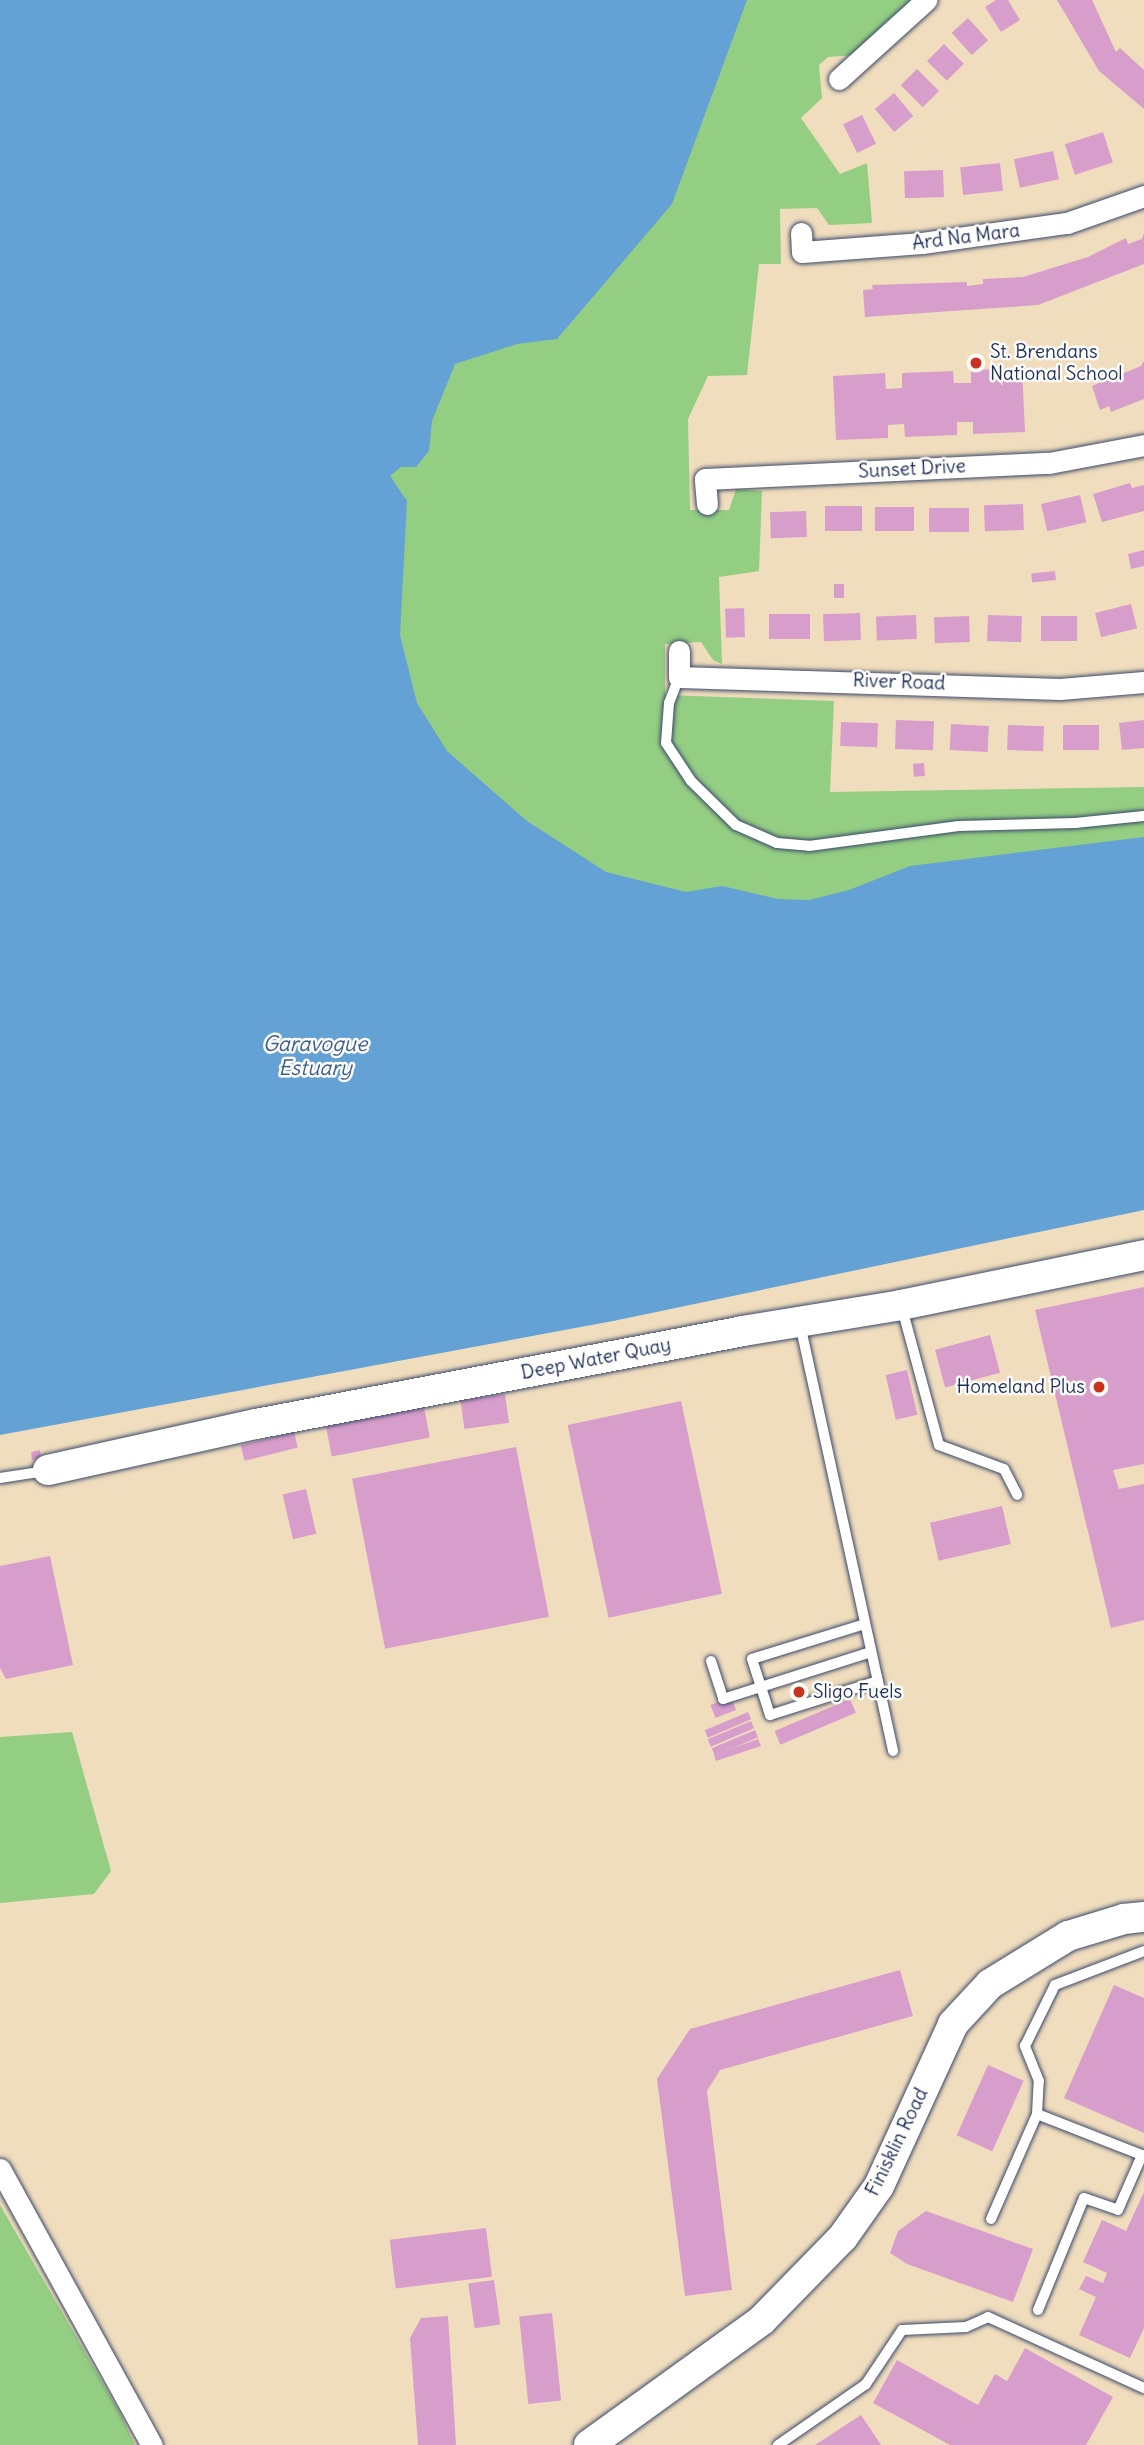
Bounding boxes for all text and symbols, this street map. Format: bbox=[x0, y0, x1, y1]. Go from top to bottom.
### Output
street label: Ard Na Mara bbox=[911, 219, 1021, 255]
place label: St. Brendans National School bbox=[990, 341, 1123, 385]
marker: St. Brendans National School bbox=[968, 355, 984, 371]
street label: Sunset Drive bbox=[858, 455, 966, 483]
street label: River Road bbox=[852, 669, 946, 695]
water label: Garavogue Estuary bbox=[263, 1031, 367, 1081]
street label: Deep Water Quay bbox=[519, 1333, 673, 1385]
place label: Homeland Plus bbox=[957, 1376, 1085, 1398]
marker: Homeland Plus bbox=[1091, 1379, 1107, 1395]
place label: Sligo Fuels bbox=[813, 1681, 902, 1703]
marker: Sligo Fuels bbox=[791, 1684, 807, 1700]
street label: Finisklin Road bbox=[861, 2084, 933, 2200]

